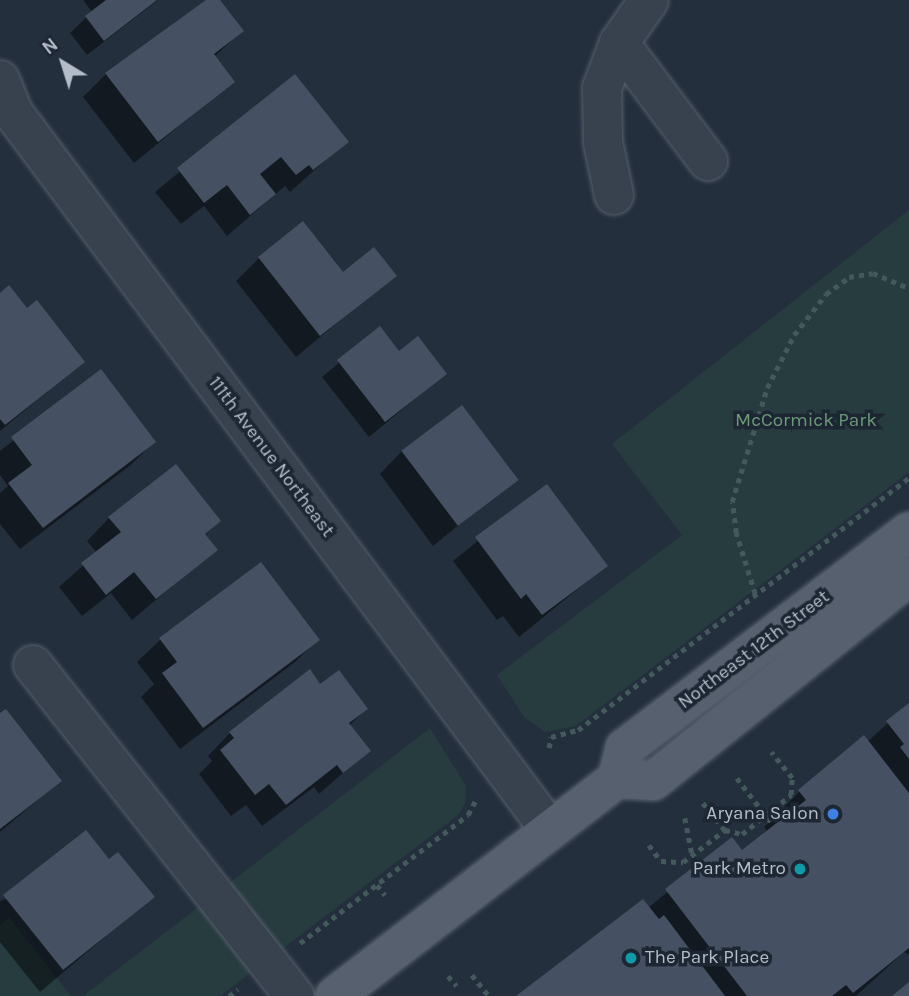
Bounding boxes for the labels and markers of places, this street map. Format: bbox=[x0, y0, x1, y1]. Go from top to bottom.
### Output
place label: Aryana Salon bbox=[706, 803, 819, 825]
marker: Aryana Salon bbox=[825, 806, 841, 822]
place label: Park Metro bbox=[693, 858, 786, 880]
marker: Park Metro bbox=[792, 861, 808, 877]
place label: The Park Place bbox=[645, 947, 769, 969]
marker: The Park Place bbox=[623, 950, 639, 966]

